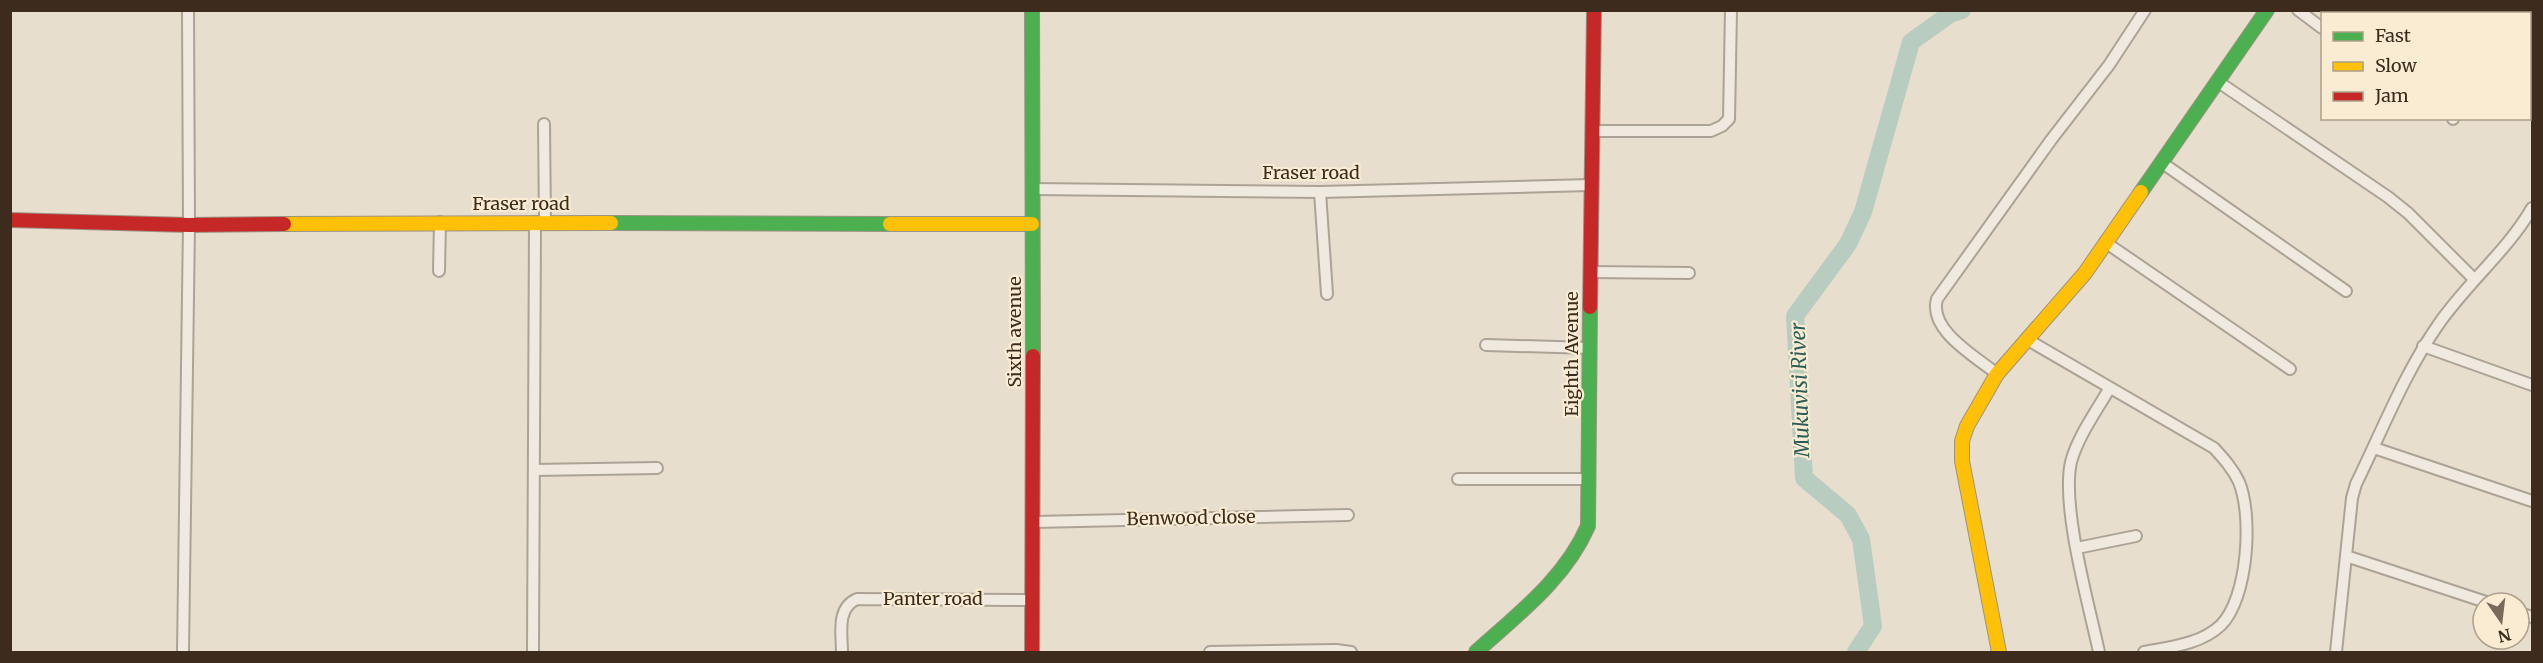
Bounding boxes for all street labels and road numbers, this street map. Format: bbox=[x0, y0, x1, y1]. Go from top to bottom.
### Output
street label: Fraser road bbox=[1262, 161, 1360, 184]
street label: Fraser road bbox=[472, 192, 570, 215]
street label: Sixth avenue bbox=[1003, 276, 1026, 388]
street label: Eighth Avenue bbox=[1560, 291, 1583, 417]
street label: Benwood close bbox=[1126, 505, 1256, 530]
street label: Panter road bbox=[883, 587, 983, 610]

